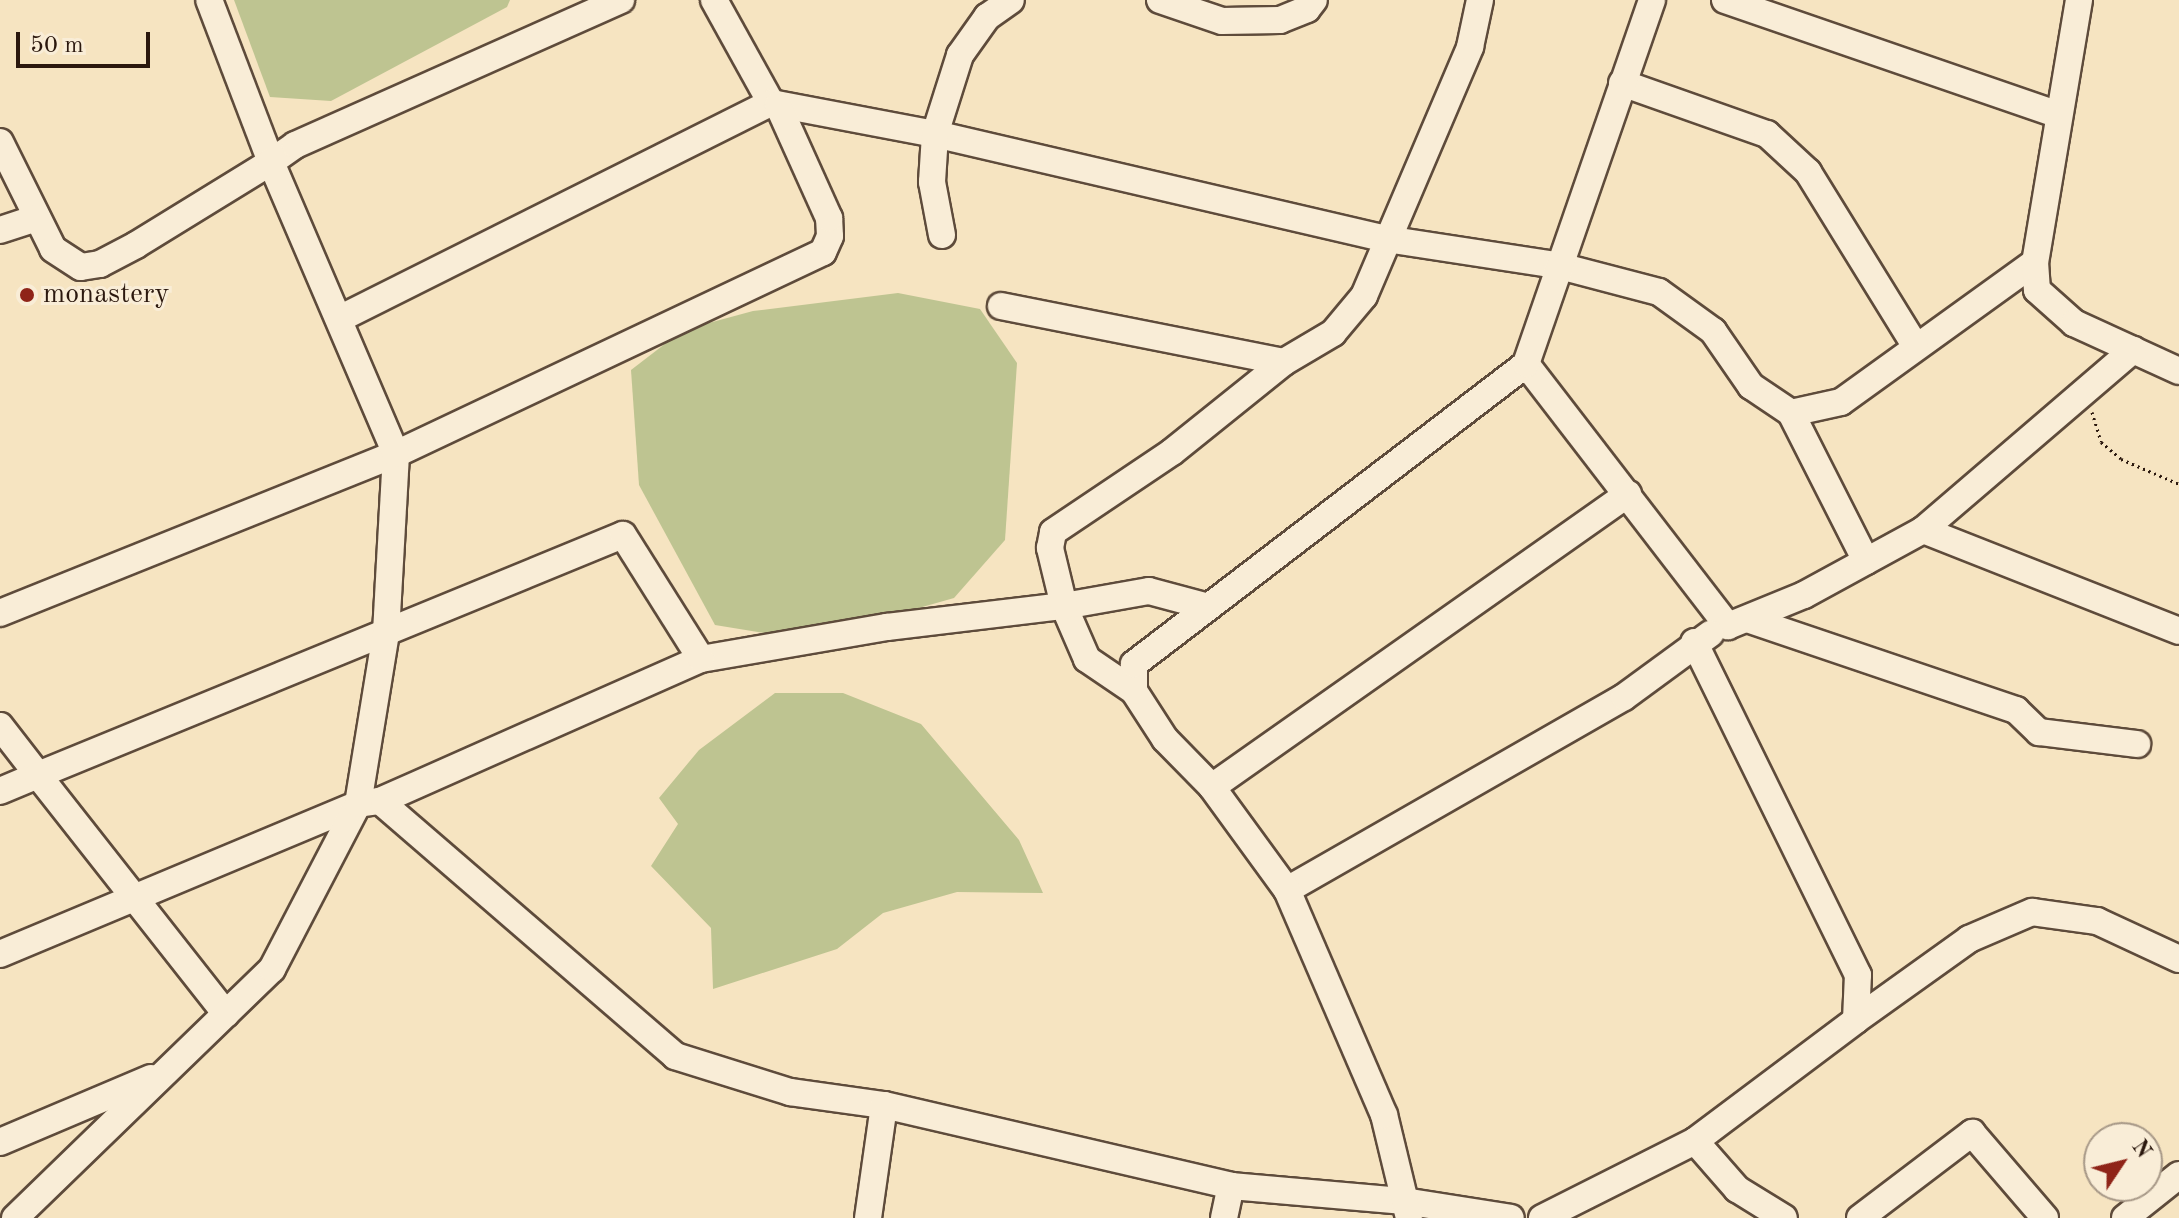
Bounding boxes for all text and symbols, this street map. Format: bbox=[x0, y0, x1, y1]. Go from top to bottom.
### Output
scale bar bbox=[20, 16, 154, 66]
text: 50 m bbox=[30, 34, 84, 58]
place label: monastery bbox=[43, 278, 169, 312]
marker: monastery bbox=[18, 286, 36, 304]
north arrow bbox=[2083, 1122, 2163, 1202]
text: N bbox=[2127, 1136, 2155, 1163]

